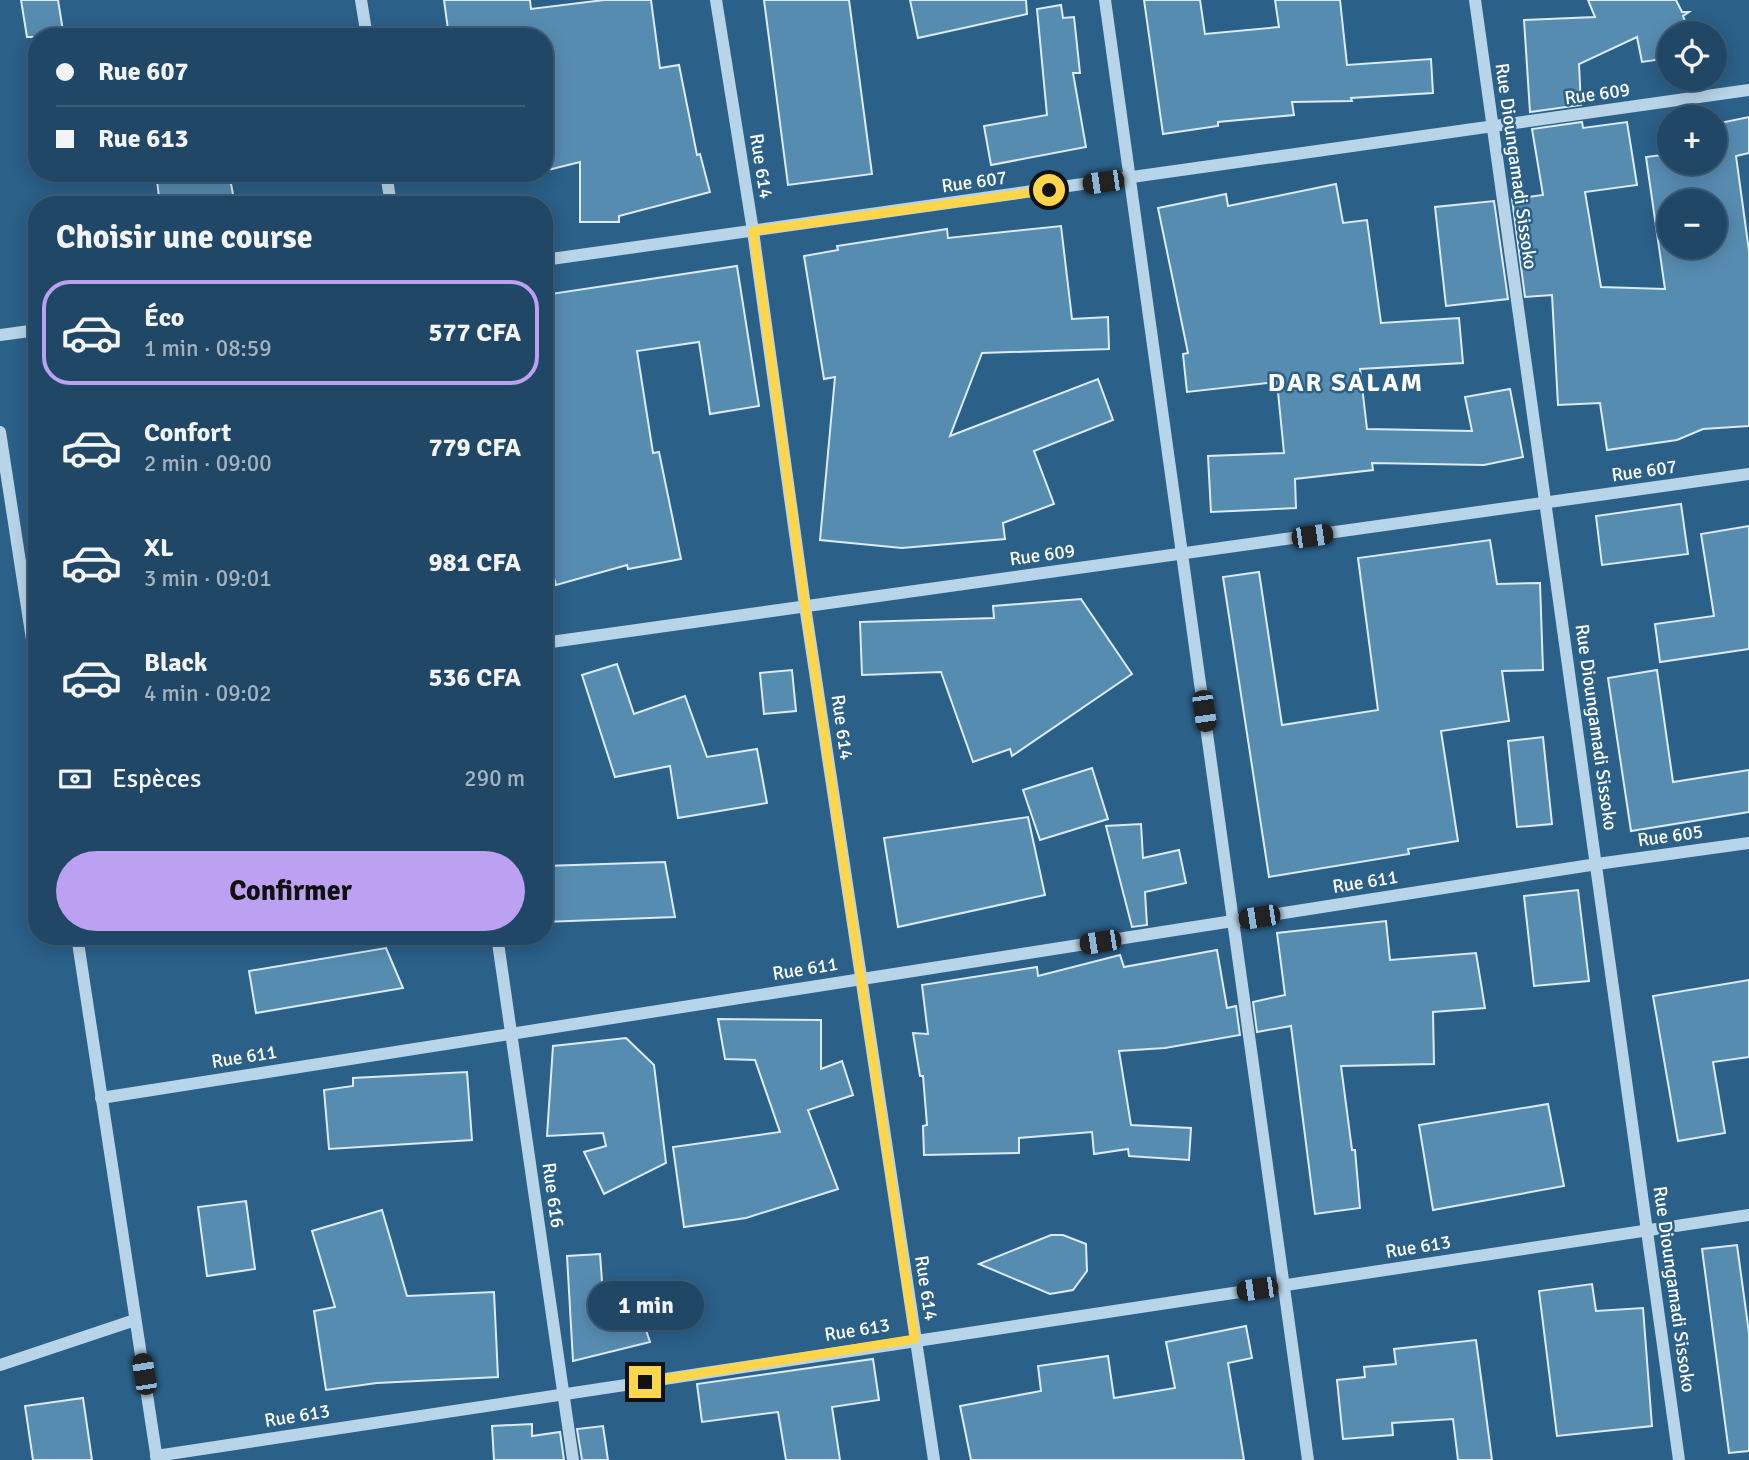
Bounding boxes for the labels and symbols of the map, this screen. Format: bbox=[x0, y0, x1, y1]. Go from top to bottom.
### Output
street label: Rue Dioungamadi Sissoko bbox=[1490, 61, 1542, 271]
street label: Rue 609 bbox=[1563, 78, 1631, 110]
street label: Rue 614 bbox=[744, 132, 778, 201]
street label: Rue 607 bbox=[940, 166, 1008, 198]
car bbox=[1081, 169, 1126, 195]
route start bbox=[1033, 174, 1065, 206]
district label: DAR SALAM bbox=[1268, 367, 1424, 399]
street label: Rue 607 bbox=[1610, 455, 1678, 487]
car bbox=[1290, 523, 1335, 549]
street label: Rue 609 bbox=[1008, 539, 1076, 571]
street label: Rue Dioungamadi Sissoko bbox=[1570, 622, 1622, 832]
car bbox=[1191, 689, 1218, 733]
street label: Rue 614 bbox=[826, 693, 858, 761]
street label: Rue 605 bbox=[1636, 820, 1704, 852]
street label: Rue 611 bbox=[1331, 865, 1400, 899]
car bbox=[1237, 903, 1282, 931]
car bbox=[1078, 928, 1123, 956]
street label: Rue 611 bbox=[771, 952, 840, 986]
street label: Rue 611 bbox=[210, 1040, 279, 1074]
street label: Rue 616 bbox=[537, 1161, 569, 1229]
street label: Rue Dioungamadi Sissoko bbox=[1648, 1184, 1700, 1394]
street label: Rue 613 bbox=[1384, 1230, 1453, 1264]
street label: Rue 614 bbox=[909, 1254, 943, 1323]
car bbox=[1235, 1276, 1280, 1302]
callout: 1 min bbox=[587, 1280, 703, 1330]
street label: Rue 613 bbox=[823, 1313, 892, 1347]
car bbox=[131, 1352, 158, 1396]
route end bbox=[629, 1366, 661, 1398]
street label: Rue 613 bbox=[263, 1399, 332, 1433]

